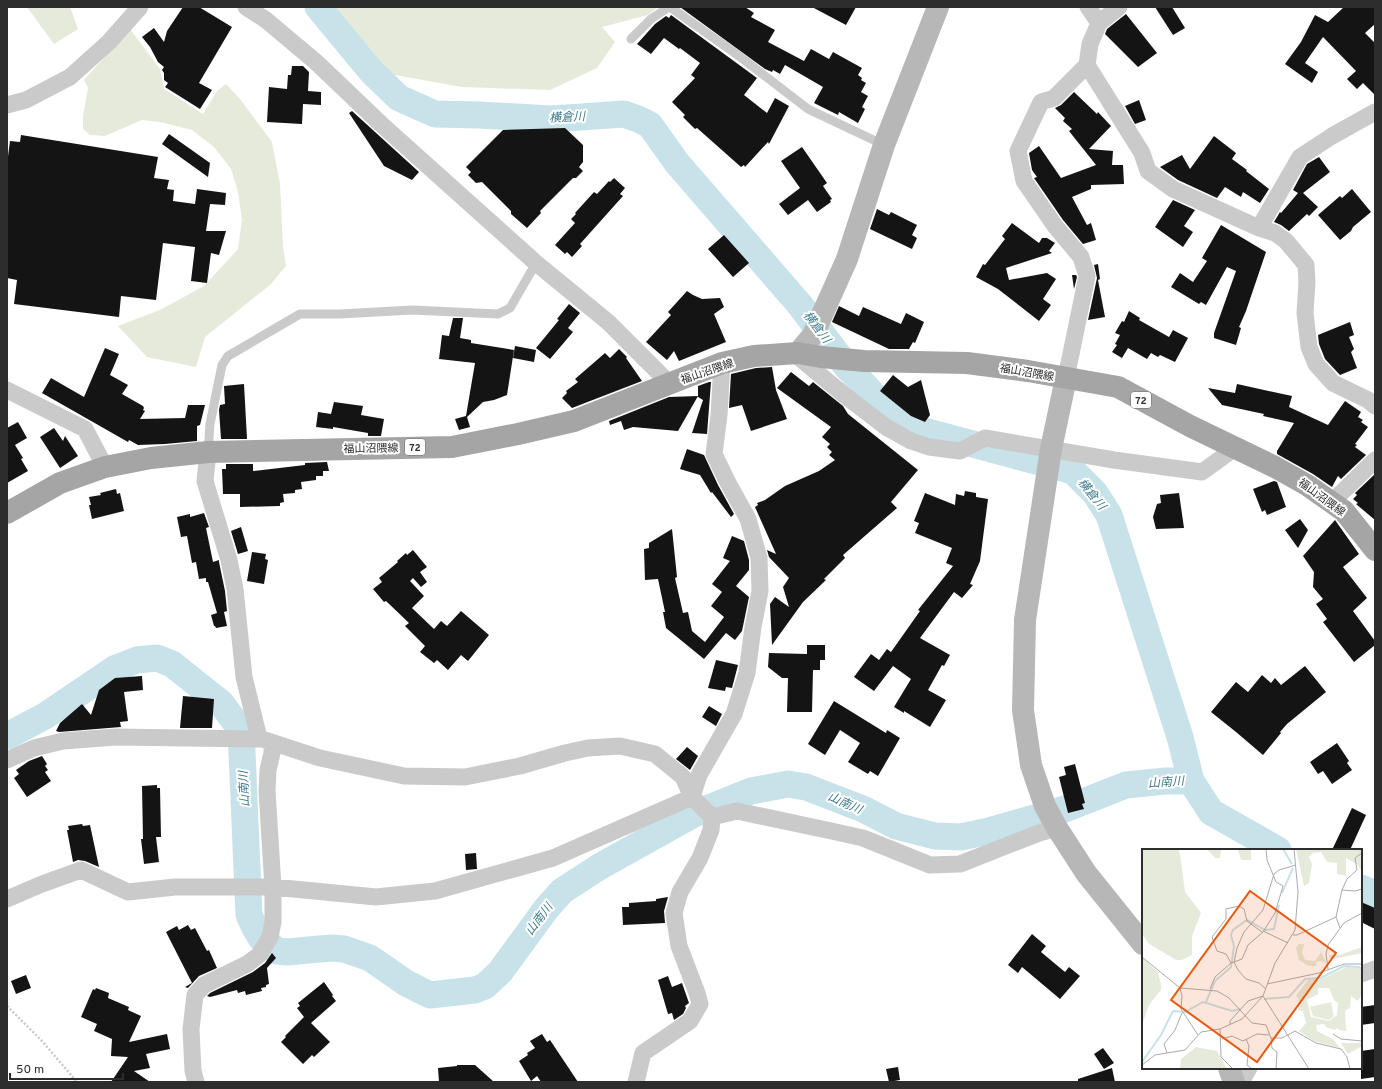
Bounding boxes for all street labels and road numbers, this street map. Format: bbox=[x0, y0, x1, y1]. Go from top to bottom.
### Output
street label: 福山沼隈線 bbox=[679, 356, 736, 388]
street label: 福山沼隈線 bbox=[999, 361, 1055, 385]
road number: 72 bbox=[1131, 392, 1151, 408]
road number: 72 bbox=[405, 439, 425, 455]
street label: 福山沼隈線 bbox=[343, 442, 399, 456]
street label: 福山沼隈線 bbox=[1295, 476, 1348, 520]

